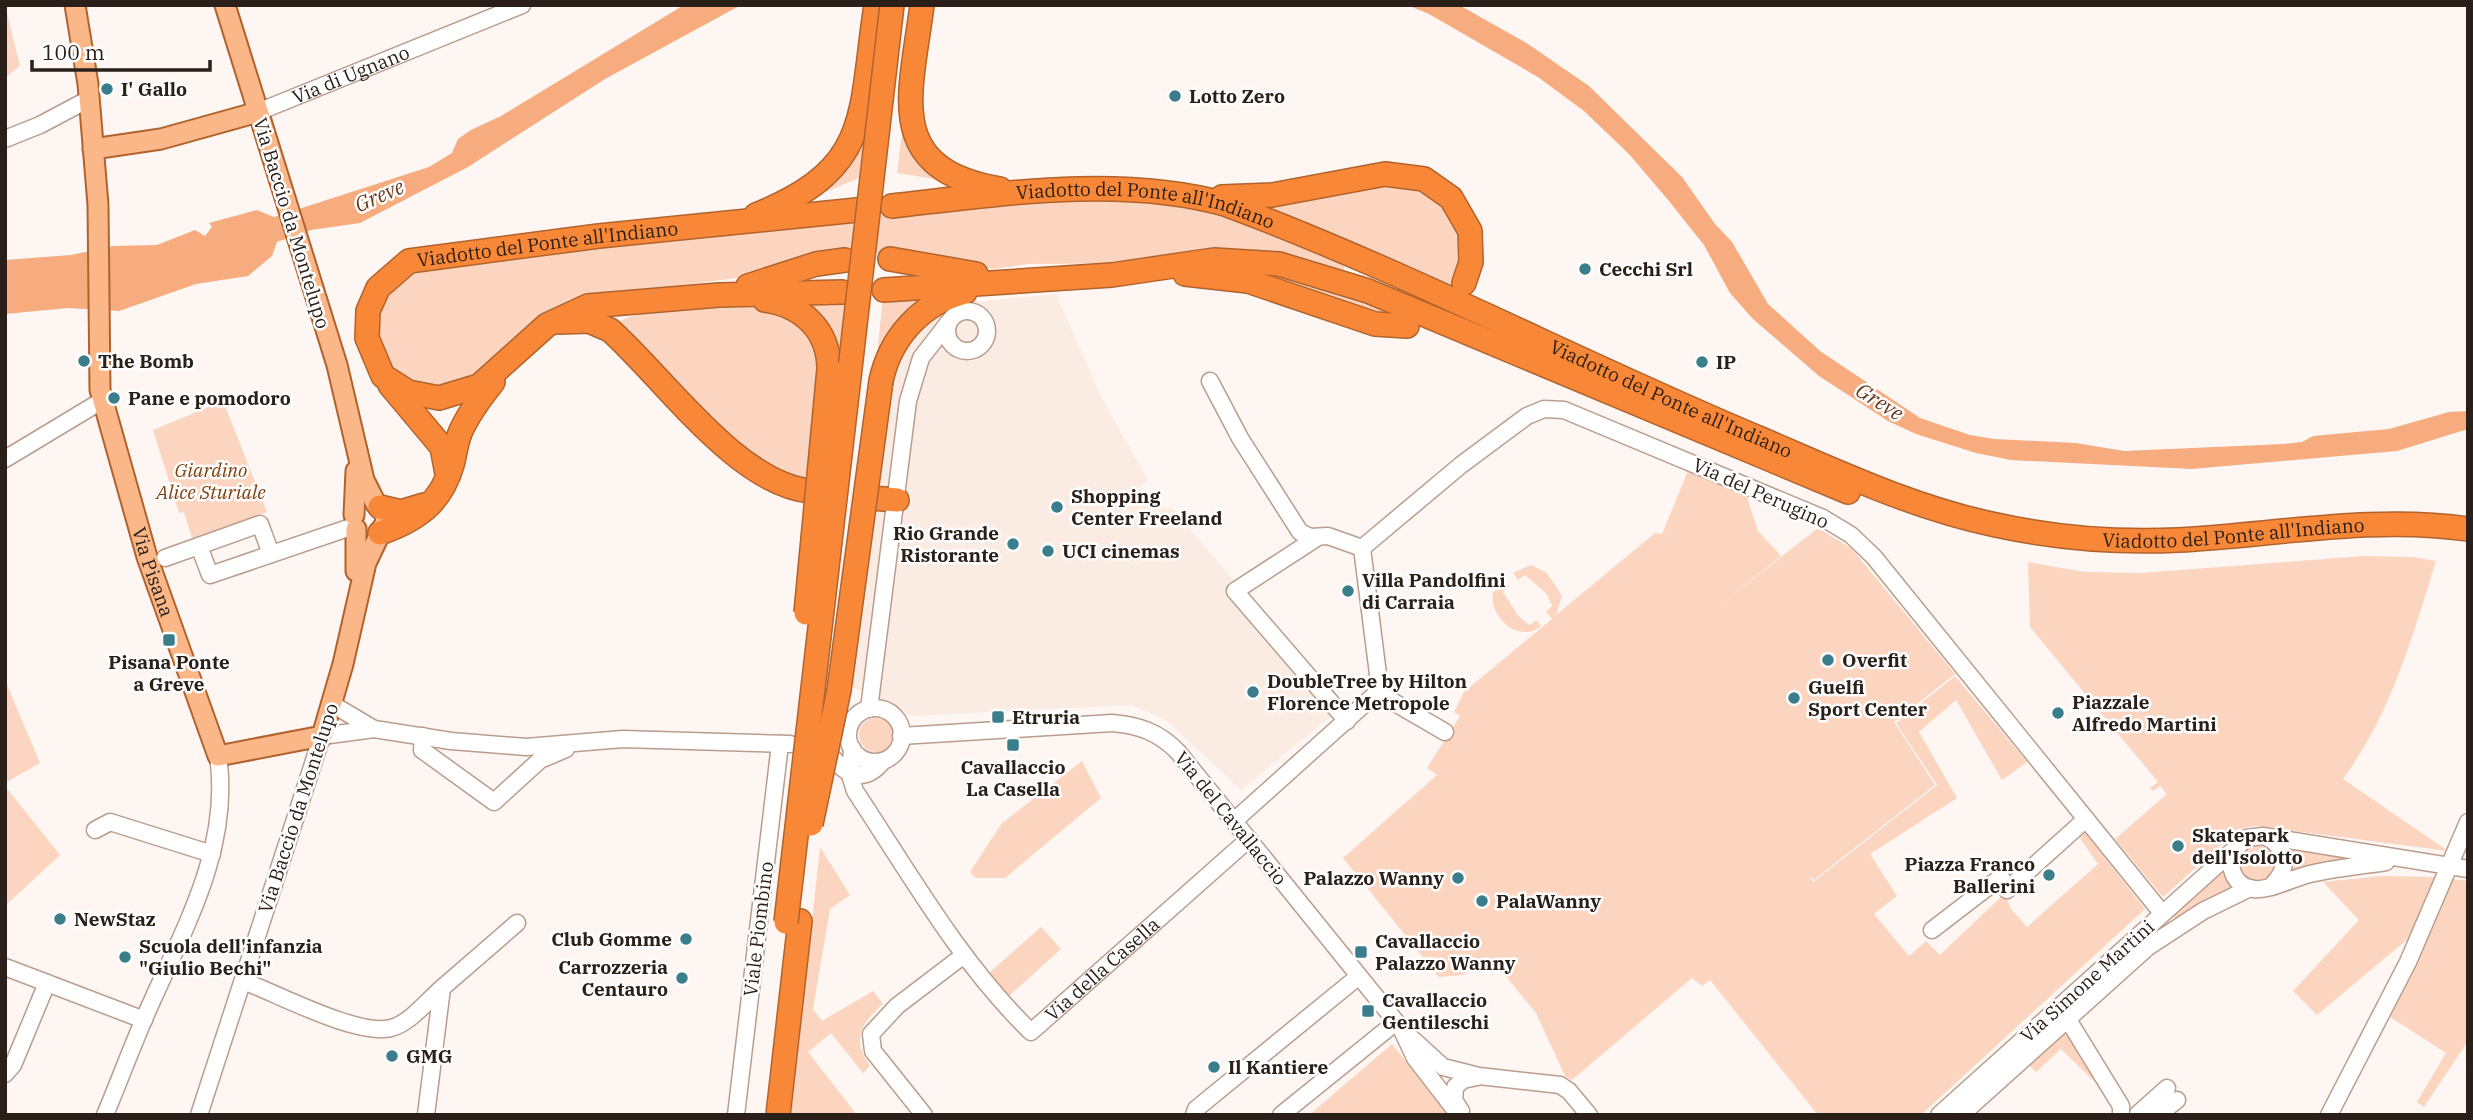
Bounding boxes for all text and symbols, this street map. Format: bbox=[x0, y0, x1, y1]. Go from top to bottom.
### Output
scale bar bbox=[32, 28, 210, 72]
text: 100 m bbox=[42, 38, 105, 66]
street label: Via di Ugnano bbox=[289, 40, 413, 109]
place label: I' Gallo bbox=[121, 77, 187, 101]
marker: I' Gallo bbox=[99, 81, 115, 97]
place label: Lotto Zero bbox=[1189, 84, 1285, 108]
marker: Lotto Zero bbox=[1167, 88, 1183, 104]
street label: Via Baccio da Montelupo bbox=[248, 115, 336, 331]
water label: Greve bbox=[350, 171, 409, 218]
street label: Viadotto del Ponte all'Indiano bbox=[1015, 177, 1278, 234]
street label: Viadotto del Ponte all'Indiano bbox=[415, 216, 679, 272]
place label: Cecchi Srl bbox=[1599, 257, 1693, 281]
marker: Cecchi Srl bbox=[1577, 261, 1593, 277]
street label: Viadotto del Ponte all'Indiano bbox=[1546, 334, 1796, 463]
place label: The Bomb bbox=[98, 349, 194, 373]
place label: IP bbox=[1716, 350, 1736, 374]
marker: The Bomb bbox=[76, 353, 92, 369]
marker: IP bbox=[1694, 354, 1710, 370]
water label: Greve bbox=[1851, 376, 1910, 427]
place label: Pane e pomodoro bbox=[128, 386, 291, 410]
marker: Pane e pomodoro bbox=[106, 390, 122, 406]
street label: Via del Perugino bbox=[1689, 452, 1833, 534]
park label: Giardino Alice Sturiale bbox=[154, 458, 266, 504]
place label: Shopping Center Freeland bbox=[1071, 484, 1223, 530]
marker: Shopping Center Freeland bbox=[1049, 499, 1065, 515]
street label: Viadotto del Ponte all'Indiano bbox=[2102, 513, 2365, 553]
place label: Rio Grande Ristorante bbox=[893, 521, 999, 567]
street label: Via Pisana bbox=[127, 524, 179, 620]
marker: Rio Grande Ristorante bbox=[1005, 536, 1021, 552]
place label: UCI cinemas bbox=[1062, 539, 1180, 563]
marker: UCI cinemas bbox=[1040, 543, 1056, 559]
place label: Villa Pandolfini di Carraia bbox=[1362, 568, 1506, 614]
marker: Villa Pandolfini di Carraia bbox=[1340, 583, 1356, 599]
marker: Pisana Ponte a Greve bbox=[161, 632, 177, 648]
place label: Overfit bbox=[1842, 648, 1907, 672]
place label: Pisana Ponte a Greve bbox=[108, 650, 230, 696]
marker: Overfit bbox=[1820, 652, 1836, 668]
place label: DoubleTree by Hilton Florence Metropole bbox=[1267, 669, 1468, 715]
place label: Guelfi Sport Center bbox=[1808, 675, 1928, 721]
marker: DoubleTree by Hilton Florence Metropole bbox=[1245, 684, 1261, 700]
marker: Guelfi Sport Center bbox=[1786, 690, 1802, 706]
place label: Piazzale Alfredo Martini bbox=[2072, 690, 2217, 736]
street label: Via Baccio da Montelupo bbox=[253, 700, 343, 916]
place label: Etruria bbox=[1012, 705, 1080, 729]
marker: Piazzale Alfredo Martini bbox=[2050, 705, 2066, 721]
marker: Etruria bbox=[990, 709, 1006, 725]
marker: Cavallaccio La Casella bbox=[1005, 737, 1021, 753]
street label: Via del Cavallaccio bbox=[1170, 746, 1292, 890]
place label: Cavallaccio La Casella bbox=[960, 755, 1066, 801]
place label: Skatepark dell'Isolotto bbox=[2192, 823, 2303, 869]
marker: Skatepark dell'Isolotto bbox=[2170, 838, 2186, 854]
place label: Piazza Franco Ballerini bbox=[1904, 852, 2035, 898]
street label: Viale Piombino bbox=[738, 860, 778, 998]
place label: Palazzo Wanny bbox=[1303, 866, 1444, 890]
marker: Piazza Franco Ballerini bbox=[2041, 867, 2057, 883]
marker: Palazzo Wanny bbox=[1450, 870, 1466, 886]
place label: PalaWanny bbox=[1496, 889, 1601, 913]
marker: PalaWanny bbox=[1474, 893, 1490, 909]
place label: NewStaz bbox=[74, 907, 156, 931]
marker: NewStaz bbox=[52, 911, 68, 927]
street label: Via della Casella bbox=[1040, 912, 1164, 1026]
street label: Via Simone Martini bbox=[2015, 915, 2159, 1047]
place label: Club Gomme bbox=[551, 927, 672, 951]
place label: Cavallaccio Palazzo Wanny bbox=[1375, 929, 1516, 975]
marker: Club Gomme bbox=[678, 931, 694, 947]
place label: Scuola dell'infanzia "Giulio Bechi" bbox=[139, 934, 323, 980]
marker: Cavallaccio Palazzo Wanny bbox=[1353, 944, 1369, 960]
marker: Scuola dell'infanzia "Giulio Bechi" bbox=[117, 949, 133, 965]
place label: Carrozzeria Centauro bbox=[558, 955, 668, 1001]
marker: Carrozzeria Centauro bbox=[674, 970, 690, 986]
place label: Cavallaccio Gentileschi bbox=[1382, 988, 1489, 1034]
marker: Cavallaccio Gentileschi bbox=[1360, 1003, 1376, 1019]
place label: GMG bbox=[406, 1044, 452, 1068]
marker: GMG bbox=[384, 1048, 400, 1064]
place label: Il Kantiere bbox=[1228, 1055, 1329, 1079]
marker: Il Kantiere bbox=[1206, 1059, 1222, 1075]

